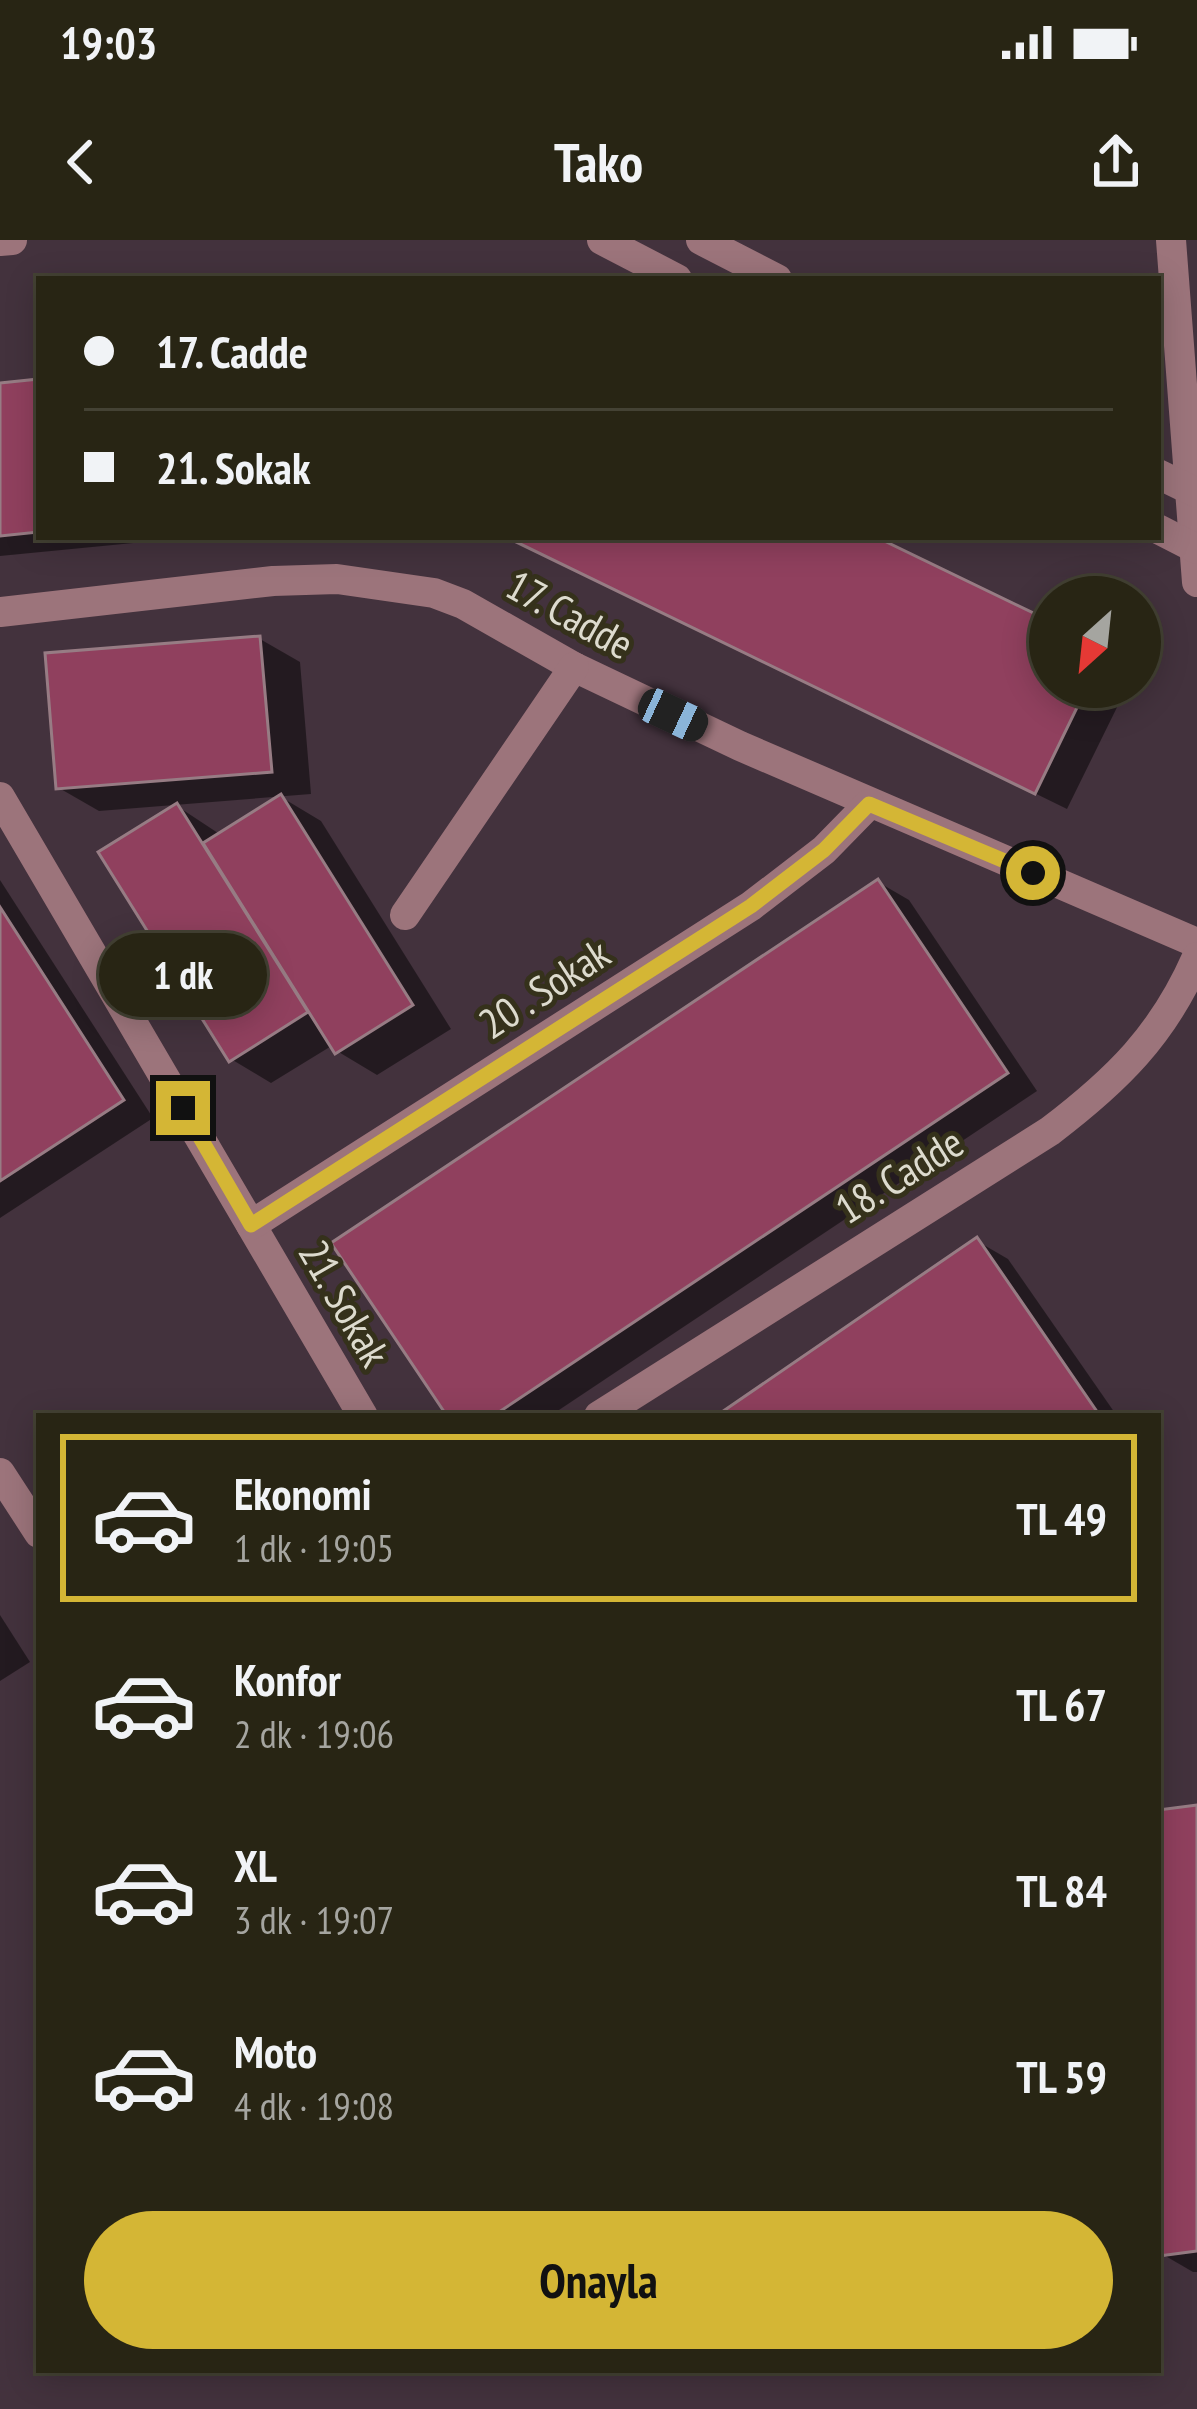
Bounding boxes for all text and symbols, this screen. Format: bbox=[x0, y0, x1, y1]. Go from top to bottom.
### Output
text: 19:03 bbox=[60, 13, 157, 71]
text: Tako bbox=[554, 127, 643, 197]
icon: back bbox=[48, 129, 114, 195]
icon: share bbox=[1083, 129, 1149, 195]
text: 17. Cadde bbox=[156, 322, 308, 380]
text: 21. Sokak bbox=[156, 438, 311, 496]
street label: 17. Cadde bbox=[497, 557, 643, 671]
north arrow bbox=[1029, 576, 1161, 708]
map controls bbox=[1029, 576, 1161, 708]
car bbox=[633, 683, 713, 747]
route start bbox=[1006, 846, 1060, 900]
street label: 20 . Sokak bbox=[468, 925, 620, 1051]
callout: 1 dk bbox=[99, 934, 267, 1018]
text: 1 dk bbox=[153, 949, 213, 1000]
route end bbox=[156, 1081, 210, 1135]
street label: 18. Cadde bbox=[825, 1114, 973, 1236]
street label: 21. Sokak bbox=[287, 1230, 403, 1376]
icon: car bbox=[90, 1464, 198, 1572]
text: Ekonomi bbox=[234, 1464, 372, 1522]
text: TL 49 bbox=[1016, 1489, 1107, 1547]
text: 1 dk · 19:05 bbox=[234, 1522, 394, 1573]
icon: car bbox=[90, 1650, 198, 1758]
text: Konfor bbox=[234, 1650, 341, 1708]
text: TL 67 bbox=[1016, 1675, 1107, 1733]
text: 2 dk · 19:06 bbox=[234, 1708, 394, 1759]
icon: car bbox=[90, 1836, 198, 1944]
text: XL bbox=[234, 1836, 277, 1894]
text: TL 84 bbox=[1016, 1861, 1107, 1919]
text: 3 dk · 19:07 bbox=[234, 1894, 394, 1945]
icon: car bbox=[90, 2022, 198, 2130]
text: Moto bbox=[234, 2022, 317, 2080]
text: TL 59 bbox=[1016, 2047, 1107, 2105]
text: 4 dk · 19:08 bbox=[234, 2080, 394, 2131]
button: Onayla bbox=[84, 2211, 1113, 2349]

